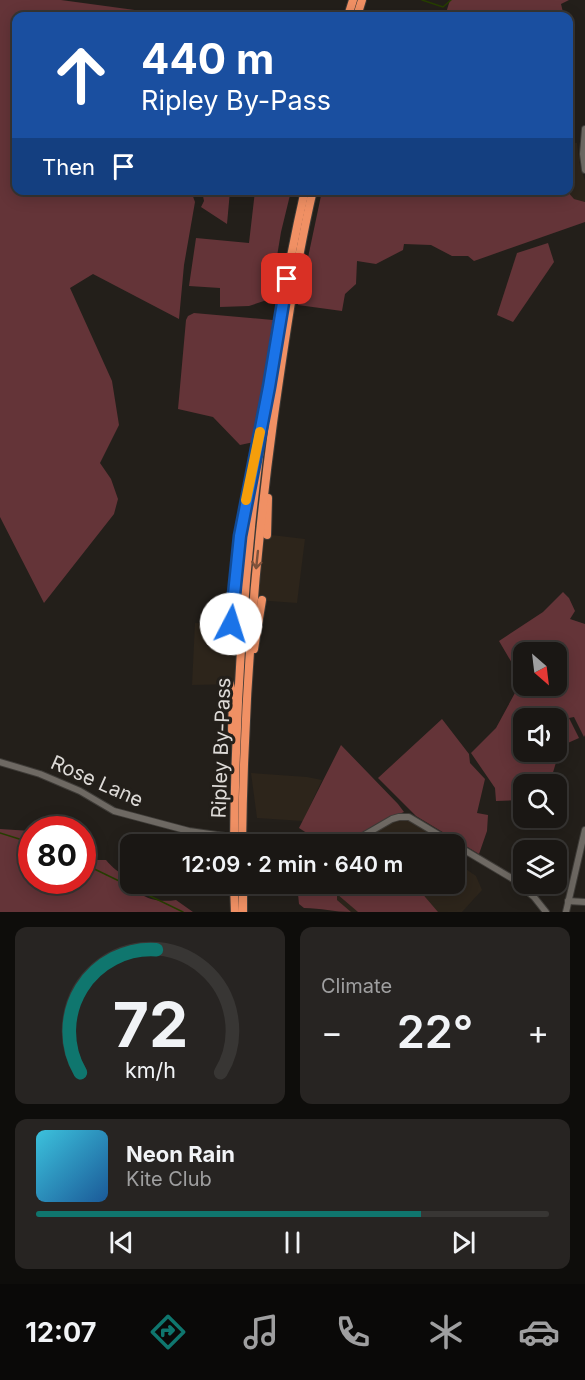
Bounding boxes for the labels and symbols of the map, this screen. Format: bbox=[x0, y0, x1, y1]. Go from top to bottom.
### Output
pin bbox=[261, 253, 312, 304]
one-way arrow bbox=[251, 549, 262, 569]
position arrow bbox=[199, 592, 263, 656]
north arrow bbox=[513, 642, 567, 696]
street label: Ripley By-Pass bbox=[207, 677, 235, 819]
street label: Rose Lane bbox=[47, 750, 147, 812]
speed limit sign: 80 bbox=[18, 816, 96, 894]

